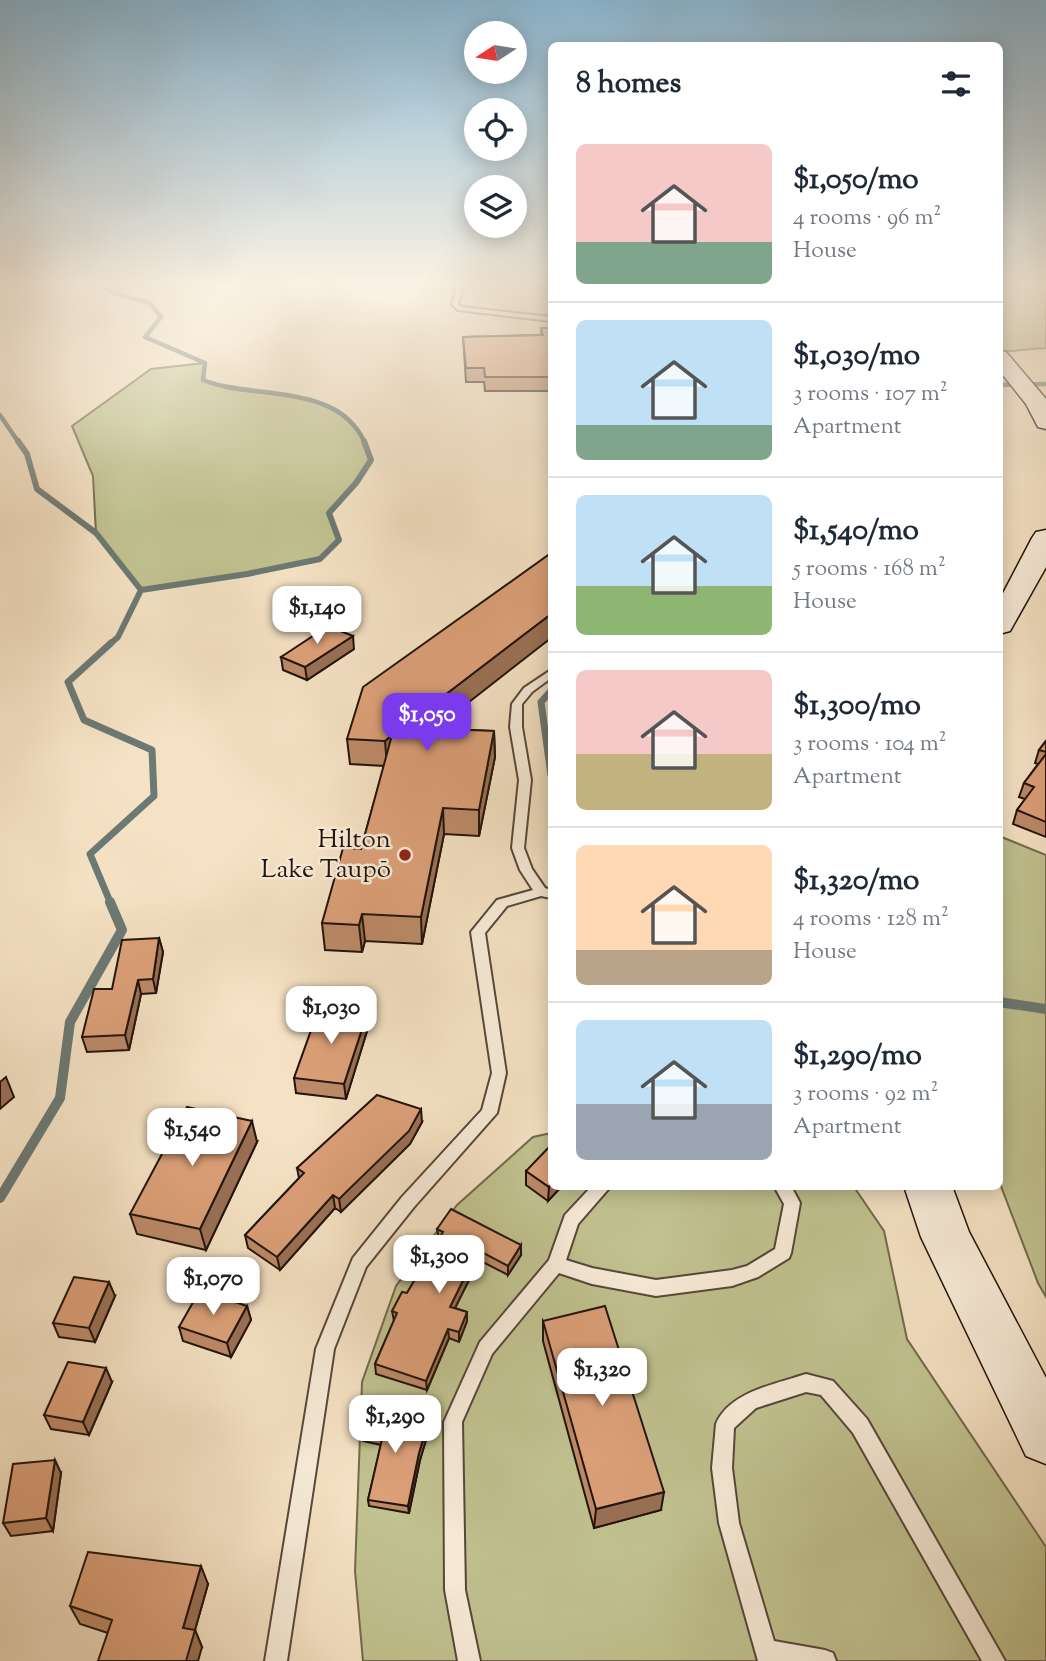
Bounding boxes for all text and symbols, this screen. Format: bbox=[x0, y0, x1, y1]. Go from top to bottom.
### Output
north arrow bbox=[464, 21, 527, 84]
map controls bbox=[464, 21, 527, 238]
text: 8 homes bbox=[576, 63, 681, 106]
icon: filters bbox=[937, 65, 975, 103]
button: locate bbox=[464, 98, 527, 161]
text: $1,050/mo bbox=[793, 159, 919, 202]
icon: home bbox=[632, 172, 716, 256]
button: layers bbox=[464, 175, 527, 238]
text: 4 rooms · 96 m² bbox=[793, 202, 941, 235]
text: House bbox=[793, 235, 857, 268]
text: $1,030/mo bbox=[793, 335, 920, 378]
icon: home bbox=[632, 348, 716, 432]
text: 3 rooms · 107 m² bbox=[793, 378, 948, 411]
text: Apartment bbox=[793, 411, 902, 444]
text: $1,540/mo bbox=[793, 510, 919, 553]
icon: home bbox=[632, 523, 716, 607]
text: 5 rooms · 168 m² bbox=[793, 553, 946, 586]
pin: $1,140 bbox=[260, 586, 374, 646]
text: House bbox=[793, 586, 857, 619]
text: $1,140 bbox=[288, 592, 346, 625]
text: $1,300/mo bbox=[793, 685, 921, 728]
pin: $1,050 bbox=[370, 694, 484, 753]
icon: home bbox=[632, 698, 716, 782]
text: $1,050 bbox=[398, 699, 456, 732]
text: 3 rooms · 104 m² bbox=[793, 728, 947, 761]
text: Apartment bbox=[793, 761, 902, 794]
place label: Hilton Lake Taupō bbox=[261, 822, 391, 889]
marker: Hilton Lake Taupō bbox=[397, 847, 413, 863]
text: $1,320/mo bbox=[793, 860, 919, 903]
icon: home bbox=[632, 873, 716, 957]
text: 4 rooms · 128 m² bbox=[793, 903, 949, 936]
text: House bbox=[793, 936, 857, 969]
pin: $1,030 bbox=[274, 986, 388, 1046]
text: $1,030 bbox=[302, 992, 360, 1025]
text: $1,290/mo bbox=[793, 1035, 922, 1078]
icon: home bbox=[632, 1048, 716, 1132]
text: 3 rooms · 92 m² bbox=[793, 1078, 938, 1111]
pin: $1,540 bbox=[135, 1108, 249, 1168]
text: Apartment bbox=[793, 1111, 902, 1144]
text: $1,540 bbox=[163, 1114, 221, 1147]
pin: $1,300 bbox=[382, 1236, 496, 1295]
text: $1,300 bbox=[409, 1241, 469, 1274]
pin: $1,070 bbox=[156, 1258, 270, 1317]
text: $1,070 bbox=[183, 1263, 243, 1296]
pin: $1,320 bbox=[545, 1348, 659, 1408]
text: $1,320 bbox=[573, 1354, 631, 1387]
pin: $1,290 bbox=[338, 1396, 452, 1455]
text: $1,290 bbox=[365, 1401, 425, 1434]

